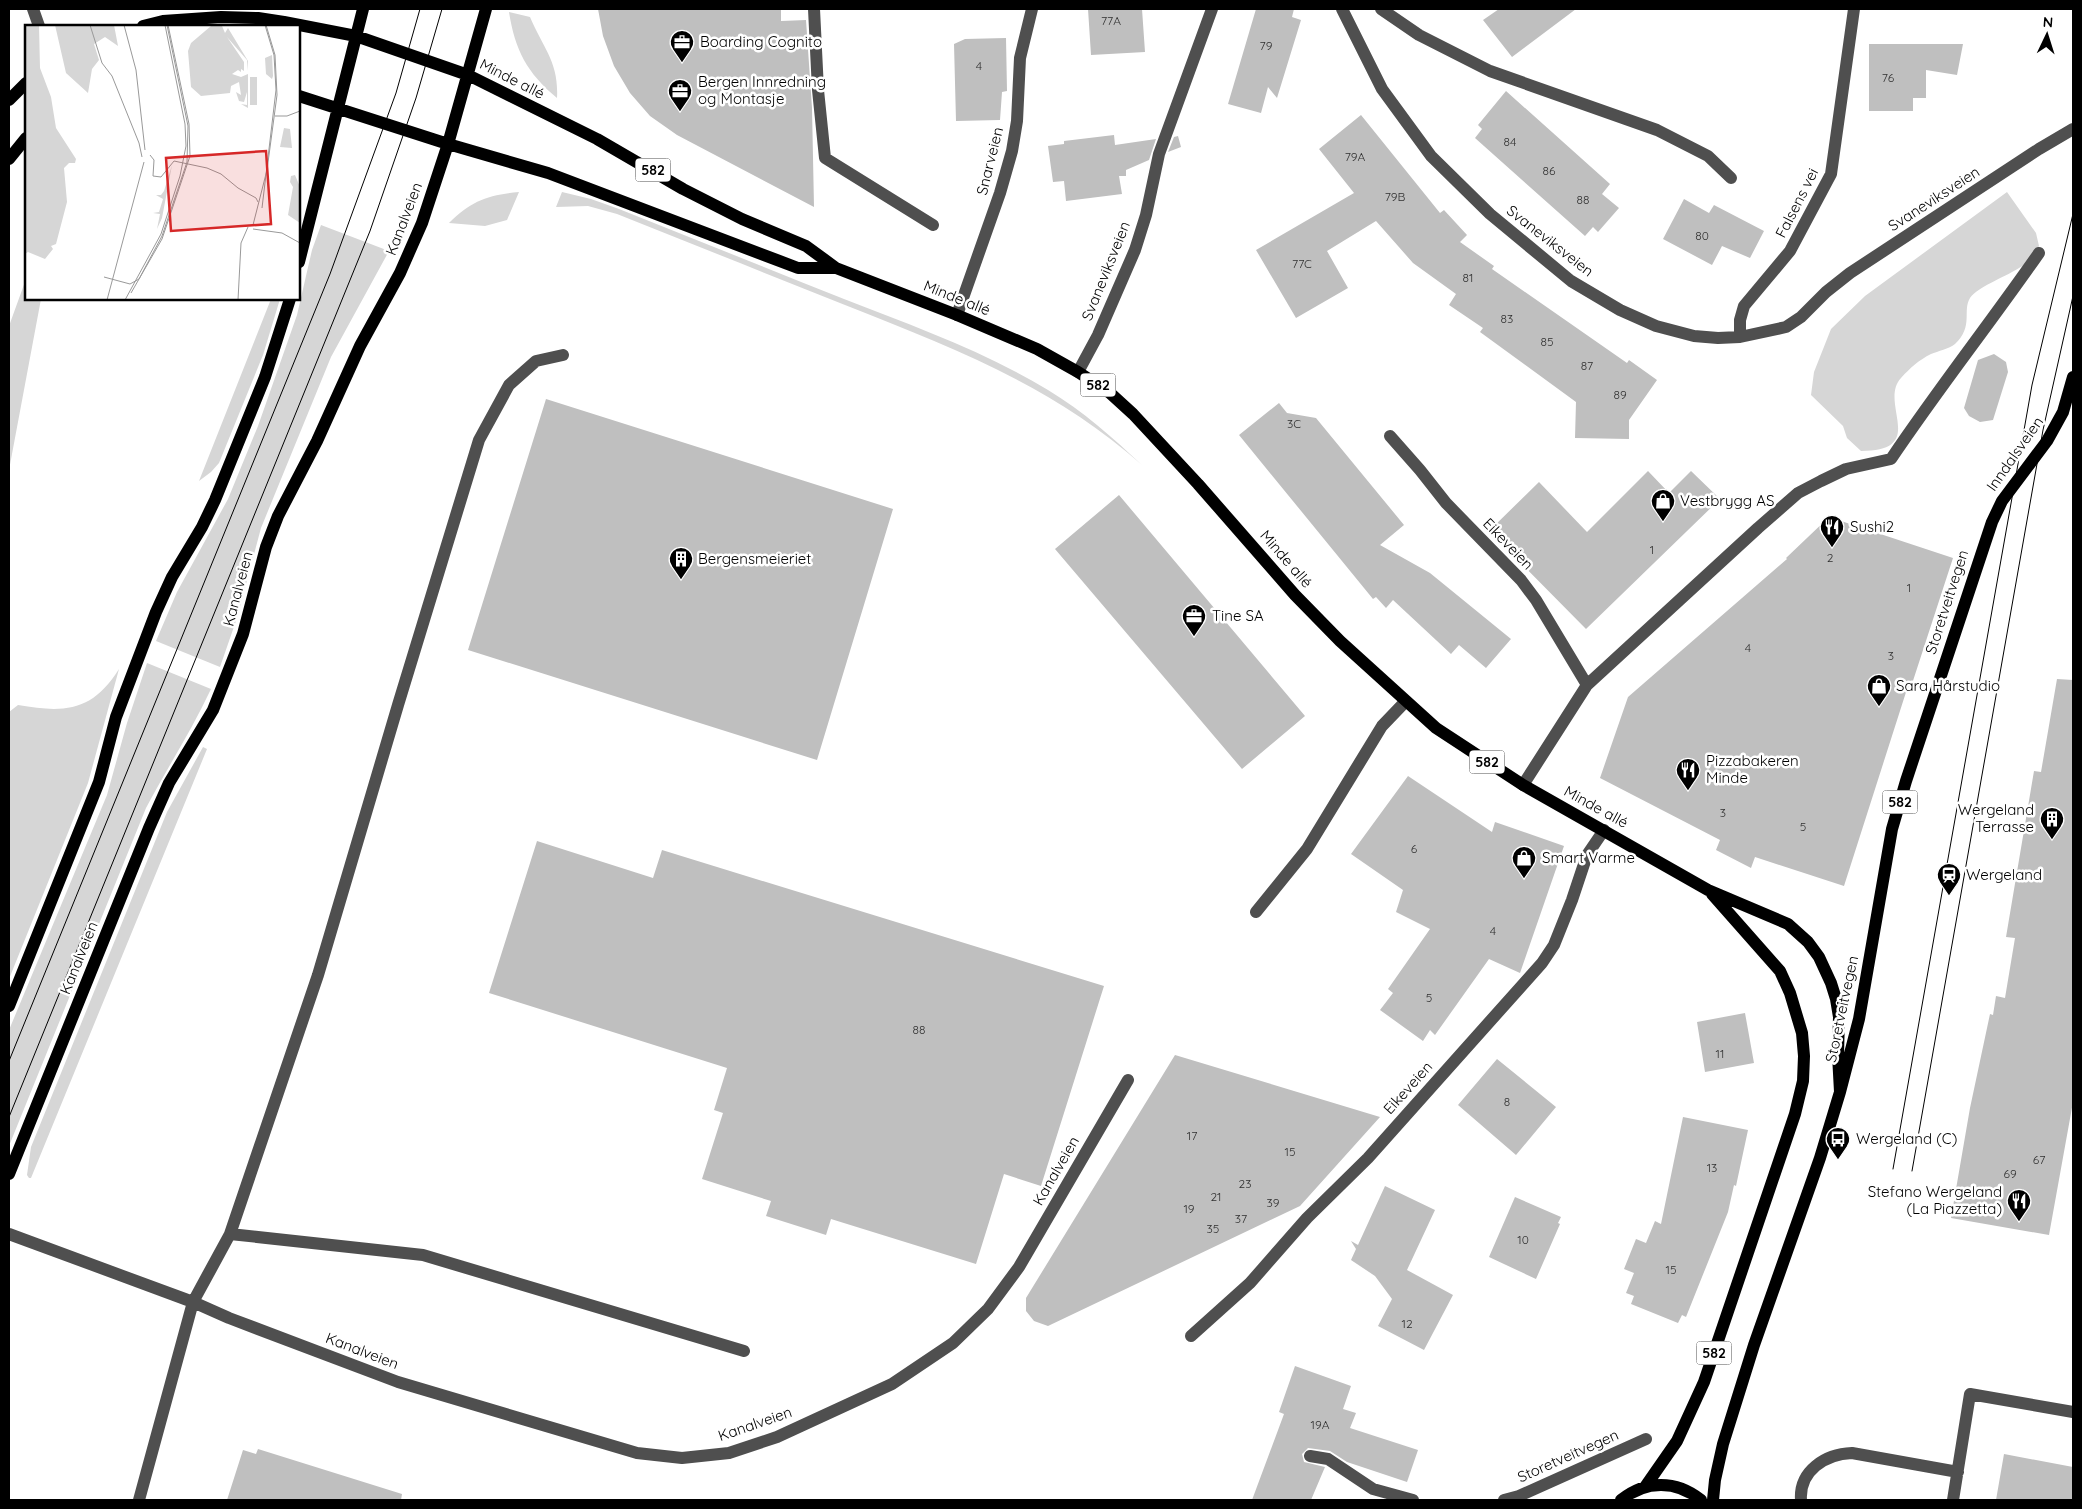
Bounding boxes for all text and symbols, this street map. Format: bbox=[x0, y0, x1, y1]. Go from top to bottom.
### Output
north arrow bbox=[2022, 10, 2072, 60]
house number: 77A bbox=[1101, 13, 1121, 28]
text: N bbox=[2042, 13, 2054, 31]
inset map bbox=[25, 25, 300, 300]
office icon: Boarding Cognito bbox=[669, 29, 695, 63]
place label: Boarding Cognito bbox=[700, 32, 822, 51]
house number: 79 bbox=[1260, 38, 1273, 53]
street label: Minde allé bbox=[477, 54, 548, 103]
house number: 4 bbox=[976, 58, 982, 73]
house number: 76 bbox=[1882, 70, 1895, 85]
place label: Bergen Innredning og Montasje bbox=[698, 72, 826, 108]
office icon: Bergen Innredning og Montasje bbox=[667, 78, 693, 112]
street label: Snarveien bbox=[972, 125, 1007, 197]
house number: 84 bbox=[1504, 134, 1516, 149]
house number: 79A bbox=[1345, 149, 1366, 164]
road number: 582 bbox=[636, 158, 670, 182]
street label: Svaneviksveien bbox=[1884, 162, 1983, 235]
house number: 86 bbox=[1543, 163, 1556, 178]
street label: Falsens vei bbox=[1771, 165, 1822, 241]
street label: Kanalveien bbox=[381, 180, 426, 258]
house number: 79B bbox=[1385, 189, 1406, 204]
house number: 88 bbox=[1577, 192, 1589, 207]
street label: Svaneviksveien bbox=[1503, 201, 1598, 281]
street label: Svaneviksveien bbox=[1077, 218, 1134, 323]
house number: 80 bbox=[1695, 228, 1709, 243]
house number: 77C bbox=[1292, 256, 1312, 271]
house number: 81 bbox=[1463, 270, 1473, 285]
street label: Minde allé bbox=[921, 276, 993, 320]
house number: 83 bbox=[1501, 311, 1513, 326]
house number: 85 bbox=[1540, 334, 1554, 349]
house number: 87 bbox=[1581, 358, 1593, 373]
road number: 582 bbox=[1080, 374, 1116, 396]
house number: 89 bbox=[1613, 387, 1627, 402]
street label: Inndalsveien bbox=[1982, 413, 2047, 495]
house number: 3C bbox=[1287, 416, 1301, 431]
shop icon: Vestbrygg AS bbox=[1650, 488, 1676, 522]
place label: Vestbrygg AS bbox=[1680, 491, 1774, 510]
street label: Eikeveien bbox=[1479, 514, 1538, 573]
restaurant icon: Sushi2 bbox=[1819, 514, 1845, 548]
place label: Sushi2 bbox=[1850, 517, 1894, 536]
street label: Minde allé bbox=[1256, 526, 1317, 591]
house number: 1 bbox=[1650, 542, 1654, 557]
building icon: Bergensmeieriet bbox=[668, 546, 694, 580]
street label: Storetveitvegen bbox=[1921, 547, 1972, 656]
street label: Kanalveien bbox=[218, 549, 257, 628]
place label: Bergensmeieriet bbox=[698, 549, 811, 568]
house number: 2 bbox=[1827, 550, 1834, 565]
house number: 1 bbox=[1907, 580, 1911, 595]
office icon: Tine SA bbox=[1181, 603, 1207, 637]
place label: Tine SA bbox=[1212, 606, 1264, 625]
house number: 4 bbox=[1745, 640, 1751, 655]
house number: 3 bbox=[1888, 648, 1894, 663]
shop icon: Sara Hårstudio bbox=[1866, 673, 1892, 707]
place label: Sara Hårstudio bbox=[1896, 676, 2000, 695]
road number: 582 bbox=[1470, 750, 1504, 774]
place label: Pizzabakeren Minde bbox=[1706, 751, 1799, 787]
restaurant icon: Pizzabakeren Minde bbox=[1675, 757, 1701, 791]
street label: Minde allé bbox=[1561, 781, 1632, 832]
road number: 582 bbox=[1882, 790, 1918, 814]
place label: Wergeland Terrasse bbox=[1958, 800, 2034, 836]
house number: 3 bbox=[1720, 805, 1726, 820]
building icon: Wergeland Terrasse bbox=[2039, 806, 2065, 840]
house number: 5 bbox=[1800, 819, 1806, 834]
house number: 6 bbox=[1411, 841, 1418, 856]
shop icon: Smart Varme bbox=[1511, 845, 1537, 879]
place label: Smart Varme bbox=[1542, 848, 1635, 867]
station icon: Wergeland bbox=[1936, 862, 1962, 896]
place label: Wergeland bbox=[1966, 865, 2042, 884]
street label: Kanalveien bbox=[55, 919, 102, 997]
house number: 4 bbox=[1490, 923, 1496, 938]
street label: Storetveitvegen bbox=[1821, 954, 1862, 1064]
house number: 5 bbox=[1426, 990, 1432, 1005]
house number: 88 bbox=[913, 1022, 925, 1037]
house number: 11 bbox=[1716, 1046, 1724, 1061]
street label: Eikeveien bbox=[1379, 1057, 1436, 1118]
house number: 8 bbox=[1504, 1094, 1510, 1109]
bus stop icon: Wergeland (C) bbox=[1825, 1126, 1851, 1160]
house number: 17 bbox=[1187, 1128, 1197, 1143]
place label: Wergeland (C) bbox=[1856, 1129, 1957, 1148]
street label: Kanalveien bbox=[1028, 1133, 1083, 1209]
house number: 15 bbox=[1285, 1144, 1295, 1159]
house number: 67 bbox=[2033, 1152, 2045, 1167]
house number: 13 bbox=[1707, 1160, 1717, 1175]
house number: 69 bbox=[2003, 1166, 2017, 1181]
house number: 23 bbox=[1239, 1176, 1251, 1191]
place label: Stefano Wergeland (La Piazzetta) bbox=[1868, 1182, 2002, 1218]
restaurant icon: Stefano Wergeland (La Piazzetta) bbox=[2006, 1188, 2032, 1222]
house number: 21 bbox=[1210, 1189, 1222, 1204]
house number: 39 bbox=[1267, 1195, 1280, 1210]
house number: 19 bbox=[1183, 1201, 1195, 1216]
house number: 37 bbox=[1235, 1211, 1247, 1226]
house number: 35 bbox=[1207, 1221, 1219, 1236]
house number: 10 bbox=[1517, 1232, 1529, 1247]
house number: 15 bbox=[1666, 1262, 1676, 1277]
house number: 12 bbox=[1401, 1316, 1413, 1331]
street label: Kanalveien bbox=[323, 1328, 401, 1373]
road number: 582 bbox=[1696, 1342, 1732, 1365]
street label: Kanalveien bbox=[715, 1402, 794, 1445]
house number: 19A bbox=[1311, 1417, 1330, 1432]
street label: Storetveitvegen bbox=[1514, 1425, 1621, 1486]

